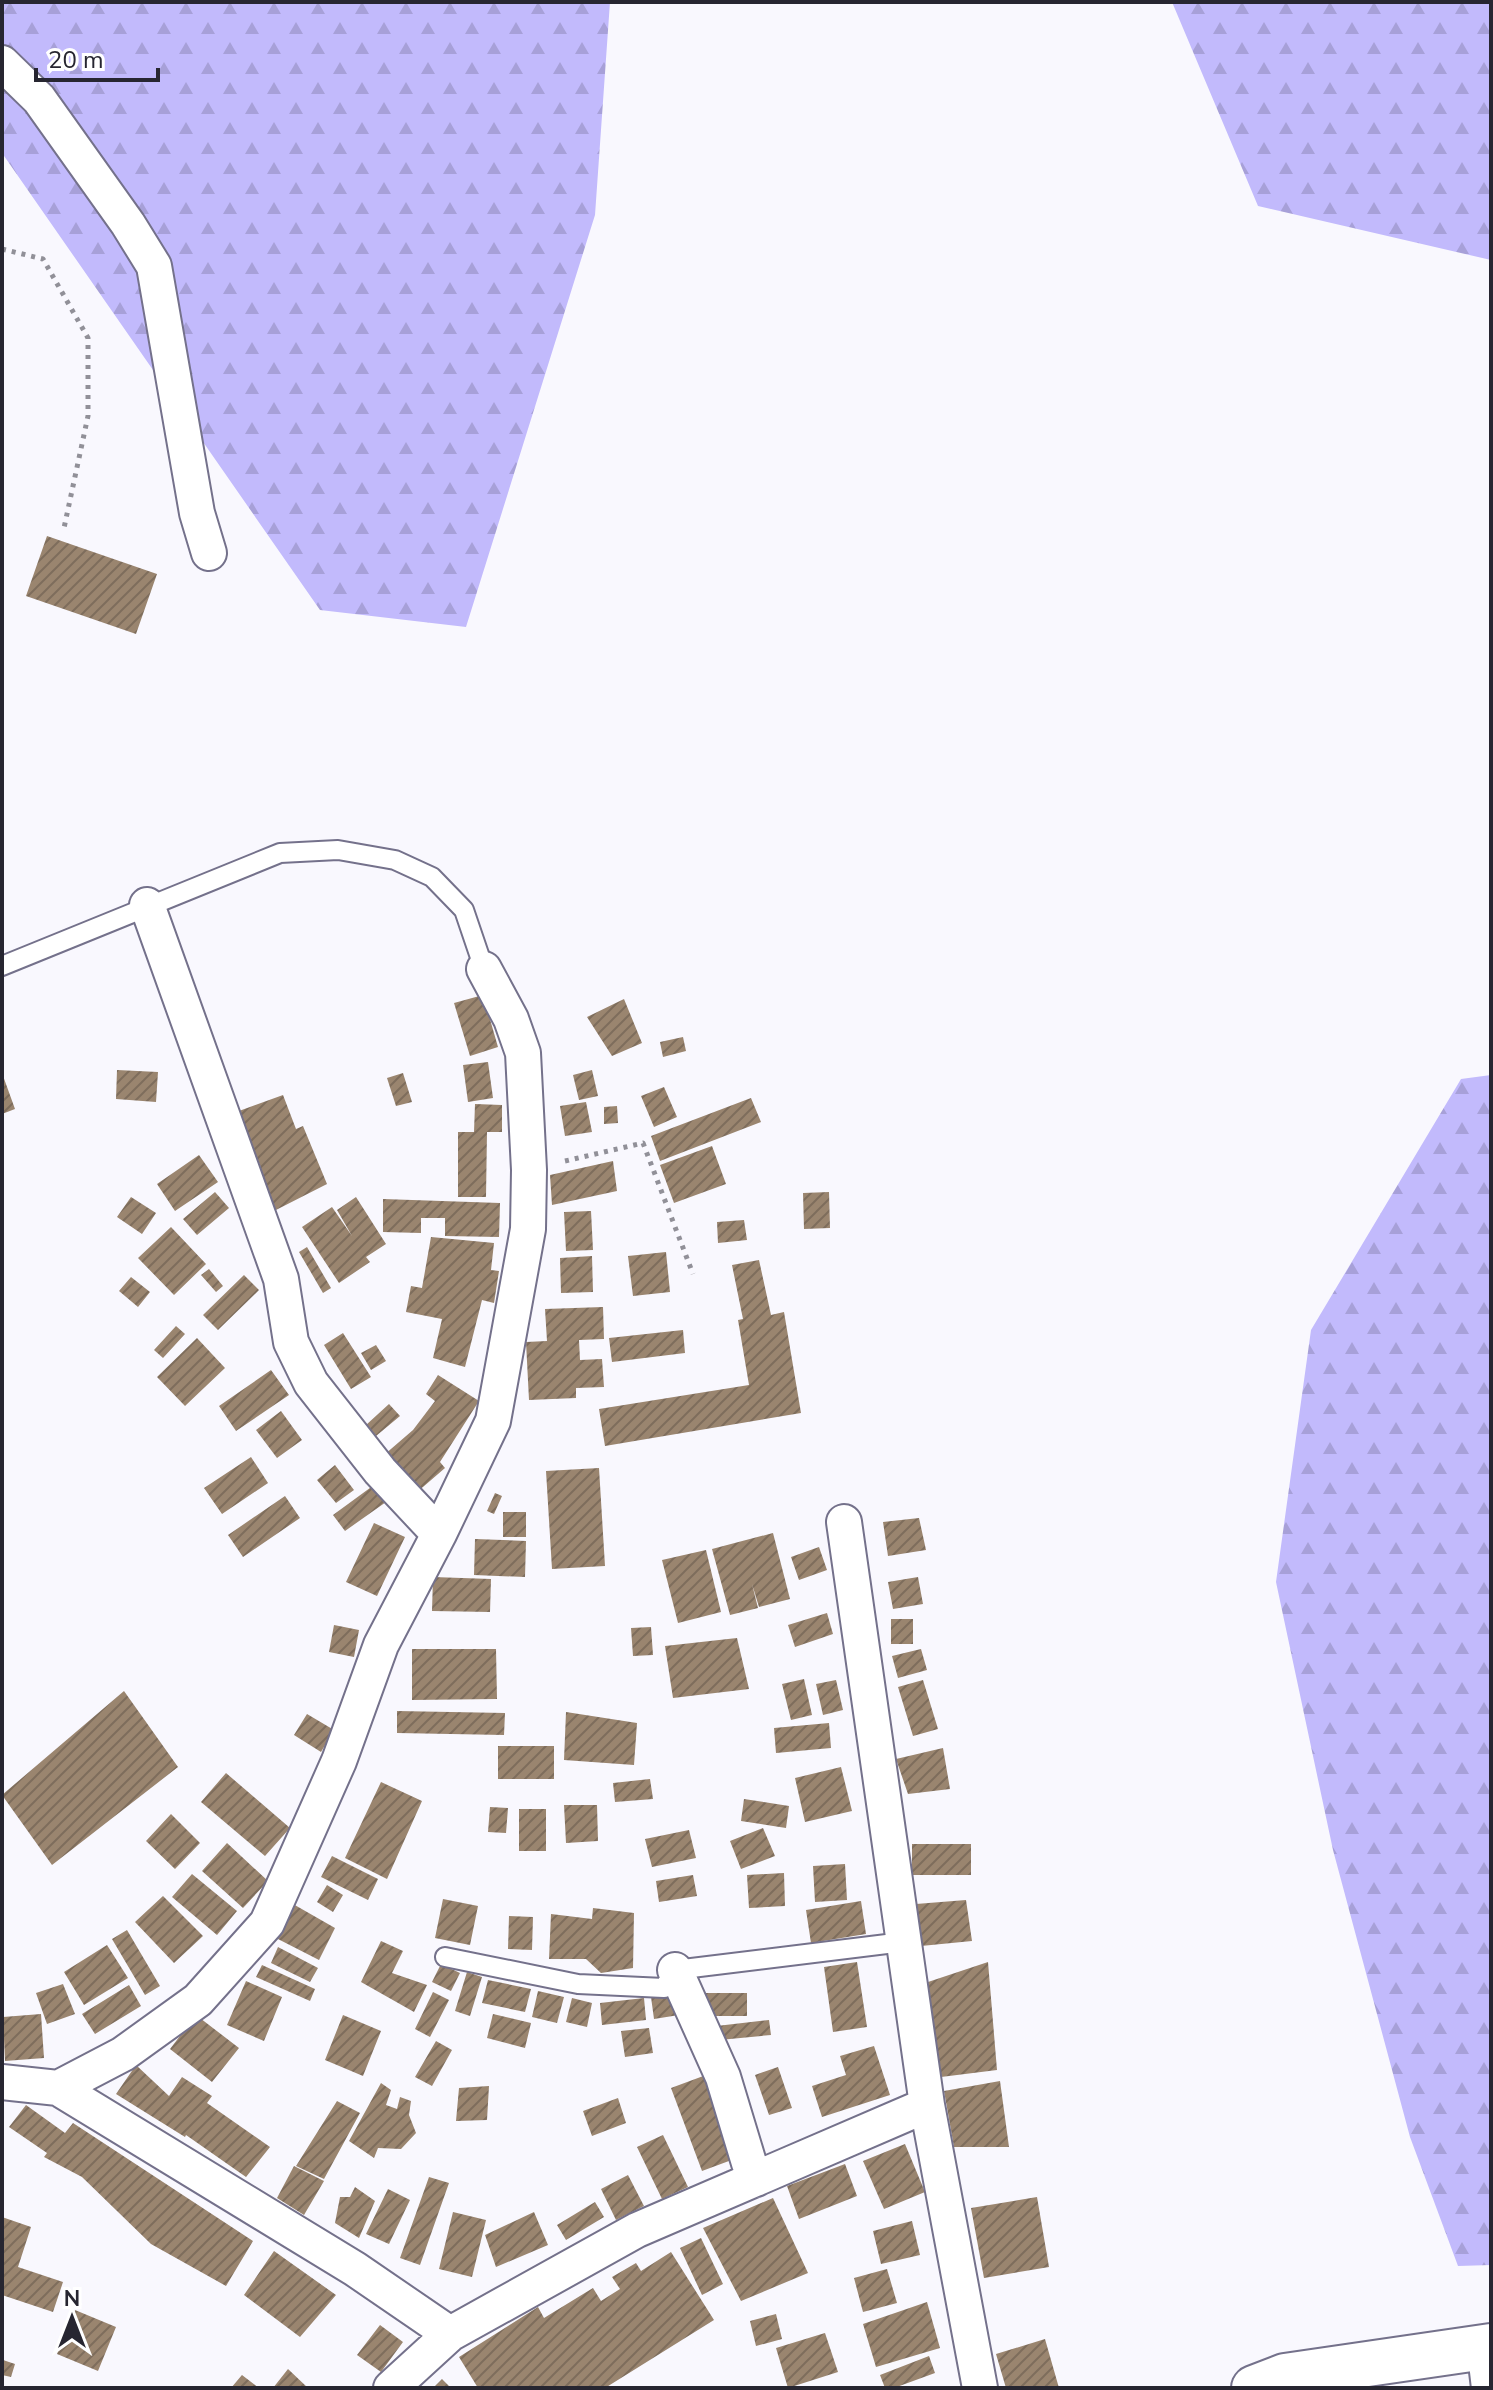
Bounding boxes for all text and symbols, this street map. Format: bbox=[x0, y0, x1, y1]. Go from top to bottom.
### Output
scale bar bbox=[36, 32, 158, 82]
text: 20 m bbox=[48, 44, 104, 76]
north arrow bbox=[32, 2278, 112, 2358]
text: N bbox=[64, 2284, 80, 2314]

